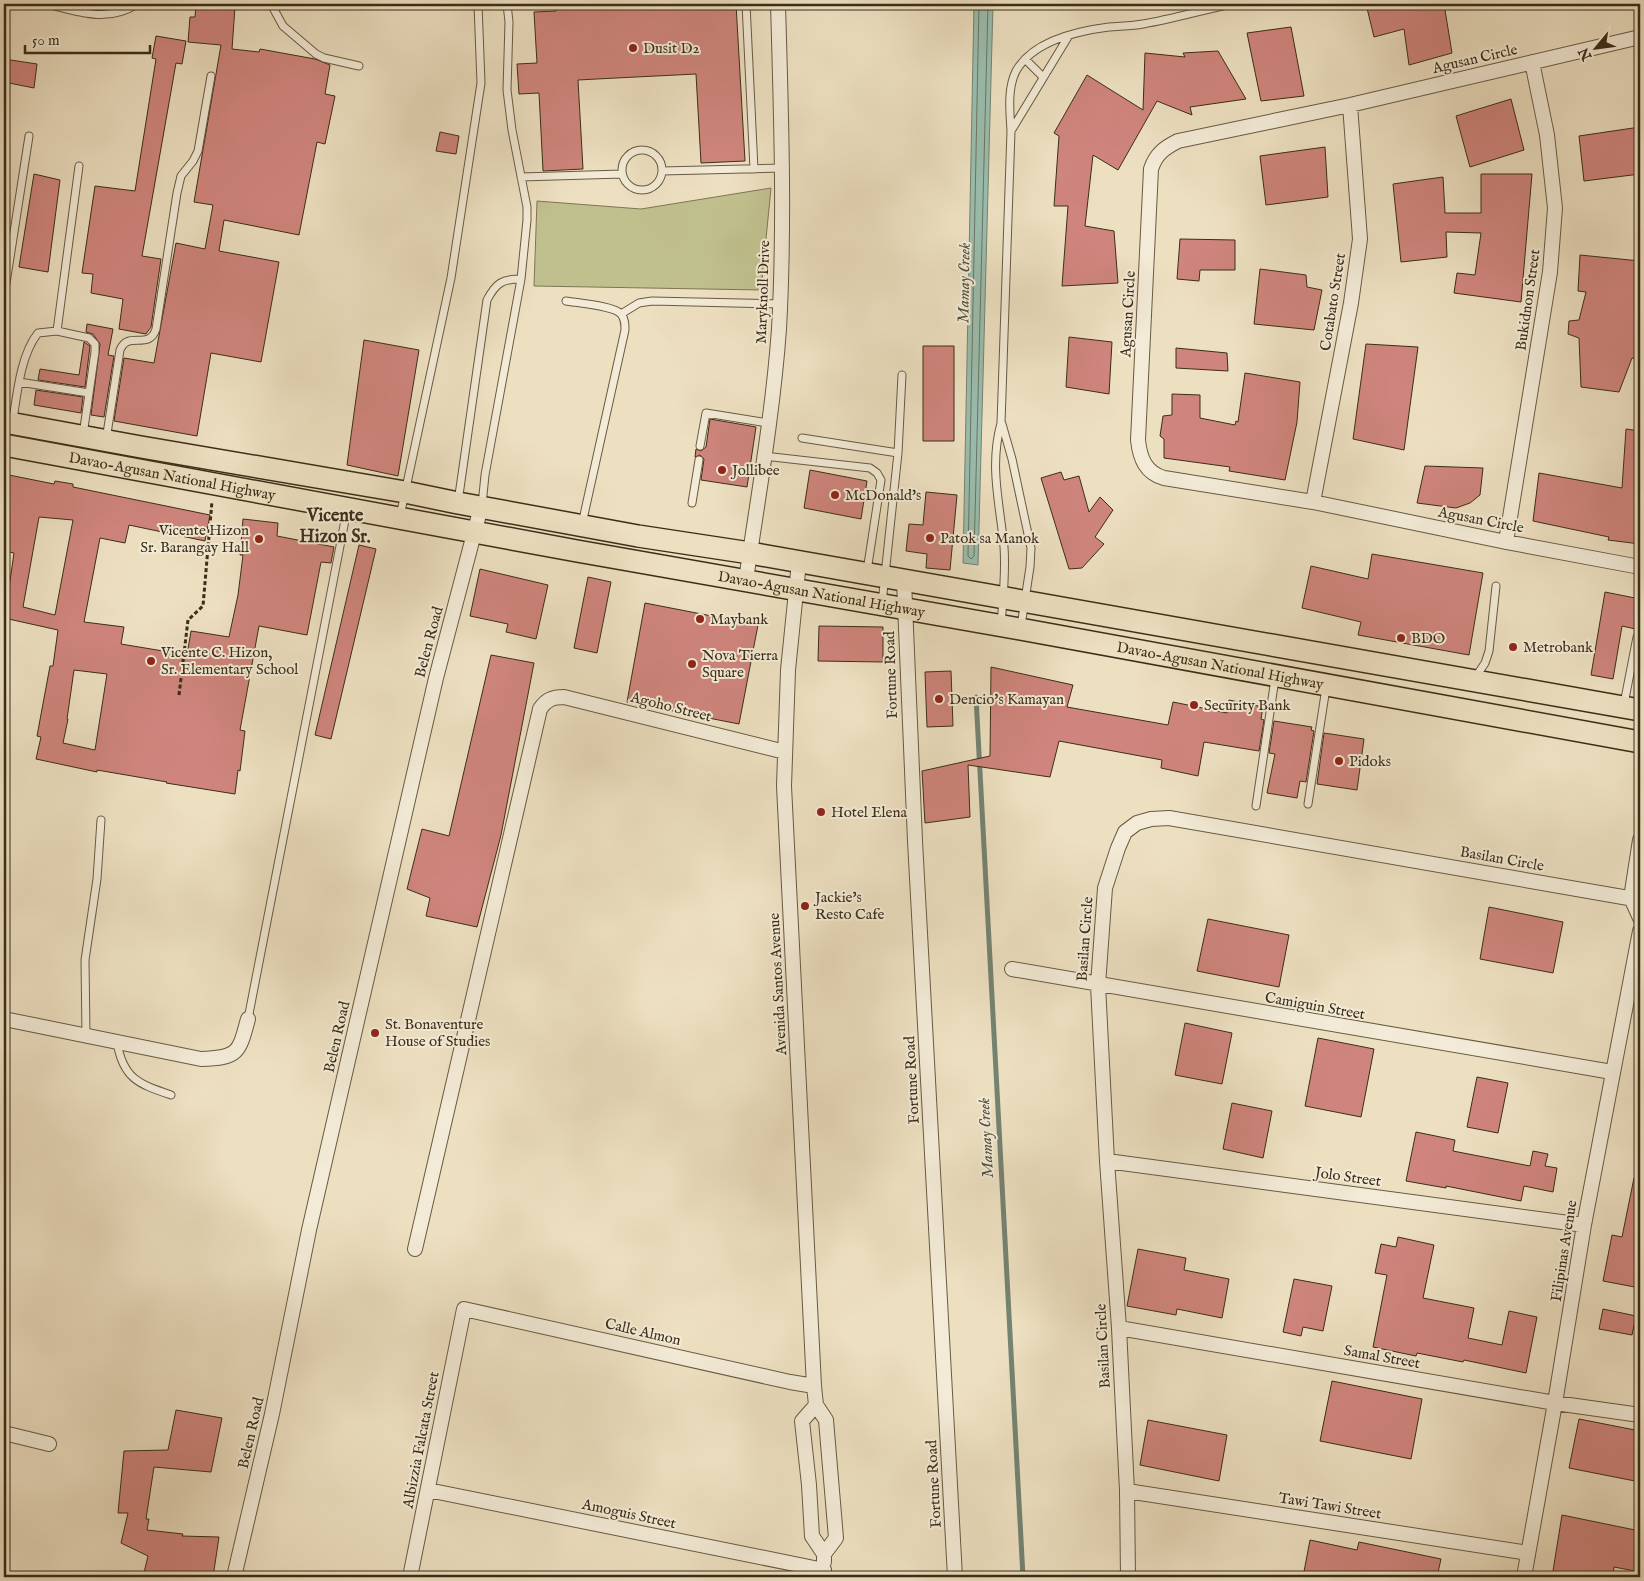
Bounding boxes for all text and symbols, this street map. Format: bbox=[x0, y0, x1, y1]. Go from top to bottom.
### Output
scale bar bbox=[25, 22, 150, 54]
north arrow bbox=[1572, 22, 1622, 72]
text: 50 m bbox=[32, 31, 60, 50]
place label: Dusit D2 bbox=[643, 39, 700, 58]
street label: Agusan Circle bbox=[1430, 40, 1519, 78]
marker: Dusit D2 bbox=[627, 42, 639, 54]
text: N bbox=[1575, 44, 1597, 64]
street label: Maryknoll Drive bbox=[752, 240, 774, 344]
water label: Mamay Creek bbox=[954, 242, 976, 324]
street label: Bukidnon Street bbox=[1511, 248, 1545, 352]
street label: Cotabato Street bbox=[1316, 252, 1350, 352]
street label: Agusan Circle bbox=[1116, 270, 1140, 359]
street label: Davao-Agusan National Highway bbox=[67, 448, 278, 505]
place label: Jollibee bbox=[730, 461, 780, 480]
marker: Jollibee bbox=[716, 464, 728, 476]
place label: McDonald's bbox=[845, 486, 921, 505]
marker: McDonald's bbox=[829, 489, 841, 501]
street label: Agusan Circle bbox=[1436, 502, 1525, 538]
district label: Vicente Hizon Sr. bbox=[299, 505, 371, 549]
place label: Vicente Hizon Sr. Barangay Hall bbox=[140, 521, 250, 557]
place label: Patok sa Manok bbox=[940, 529, 1040, 548]
marker: Patok sa Manok bbox=[924, 532, 936, 544]
marker: Vicente Hizon Sr. Barangay Hall bbox=[253, 533, 265, 545]
street label: Davao-Agusan National Highway bbox=[716, 566, 927, 622]
street label: Belen Road bbox=[410, 603, 448, 680]
place label: Maybank bbox=[710, 610, 769, 629]
marker: Maybank bbox=[694, 613, 706, 625]
place label: BDO bbox=[1411, 629, 1445, 648]
street label: Fortune Road bbox=[880, 630, 902, 719]
marker: BDO bbox=[1395, 632, 1407, 644]
street label: Davao-Agusan National Highway bbox=[1115, 637, 1326, 694]
place label: Metrobank bbox=[1523, 638, 1594, 657]
marker: Metrobank bbox=[1507, 641, 1519, 653]
place label: Vicente C. Hizon, Sr. Elementary School bbox=[160, 643, 299, 679]
place label: Nova Tierra Square bbox=[702, 646, 779, 682]
marker: Vicente C. Hizon, Sr. Elementary School bbox=[145, 655, 157, 667]
marker: Nova Tierra Square bbox=[686, 658, 698, 670]
street label: Agoho Street bbox=[628, 688, 713, 726]
place label: Dencio's Kamayan bbox=[949, 690, 1064, 709]
marker: Dencio's Kamayan bbox=[933, 693, 945, 705]
place label: Security Bank bbox=[1204, 696, 1291, 715]
marker: Security Bank bbox=[1188, 699, 1200, 711]
place label: Pidoks bbox=[1349, 752, 1391, 771]
marker: Pidoks bbox=[1333, 755, 1345, 767]
place label: Hotel Elena bbox=[831, 803, 907, 822]
marker: Hotel Elena bbox=[815, 806, 827, 818]
street label: Basilan Circle bbox=[1458, 842, 1546, 876]
place label: Jackie's Resto Cafe bbox=[813, 888, 885, 924]
street label: Basilan Circle bbox=[1073, 896, 1097, 982]
marker: Jackie's Resto Cafe bbox=[799, 900, 811, 912]
street label: Avenida Santos Avenue bbox=[765, 912, 791, 1057]
street label: Camiguin Street bbox=[1263, 988, 1367, 1024]
street label: Belen Road bbox=[320, 998, 355, 1075]
place label: St. Bonaventure House of Studies bbox=[385, 1015, 490, 1051]
marker: St. Bonaventure House of Studies bbox=[369, 1027, 381, 1039]
street label: Fortune Road bbox=[900, 1035, 924, 1124]
water label: Mamay Creek bbox=[975, 1097, 999, 1179]
street label: Jolo Street bbox=[1312, 1163, 1382, 1191]
street label: Filipinas Avenue bbox=[1547, 1199, 1581, 1303]
street label: Basilan Circle bbox=[1091, 1303, 1115, 1389]
street label: Calle Almon bbox=[603, 1314, 683, 1350]
street label: Samal Street bbox=[1342, 1341, 1422, 1373]
street label: Albizzia Falcata Street bbox=[398, 1370, 444, 1511]
street label: Belen Road bbox=[234, 1394, 269, 1471]
street label: Fortune Road bbox=[922, 1439, 946, 1528]
street label: Tawi Tawi Street bbox=[1277, 1489, 1383, 1523]
street label: Amoguis Street bbox=[579, 1495, 678, 1533]

